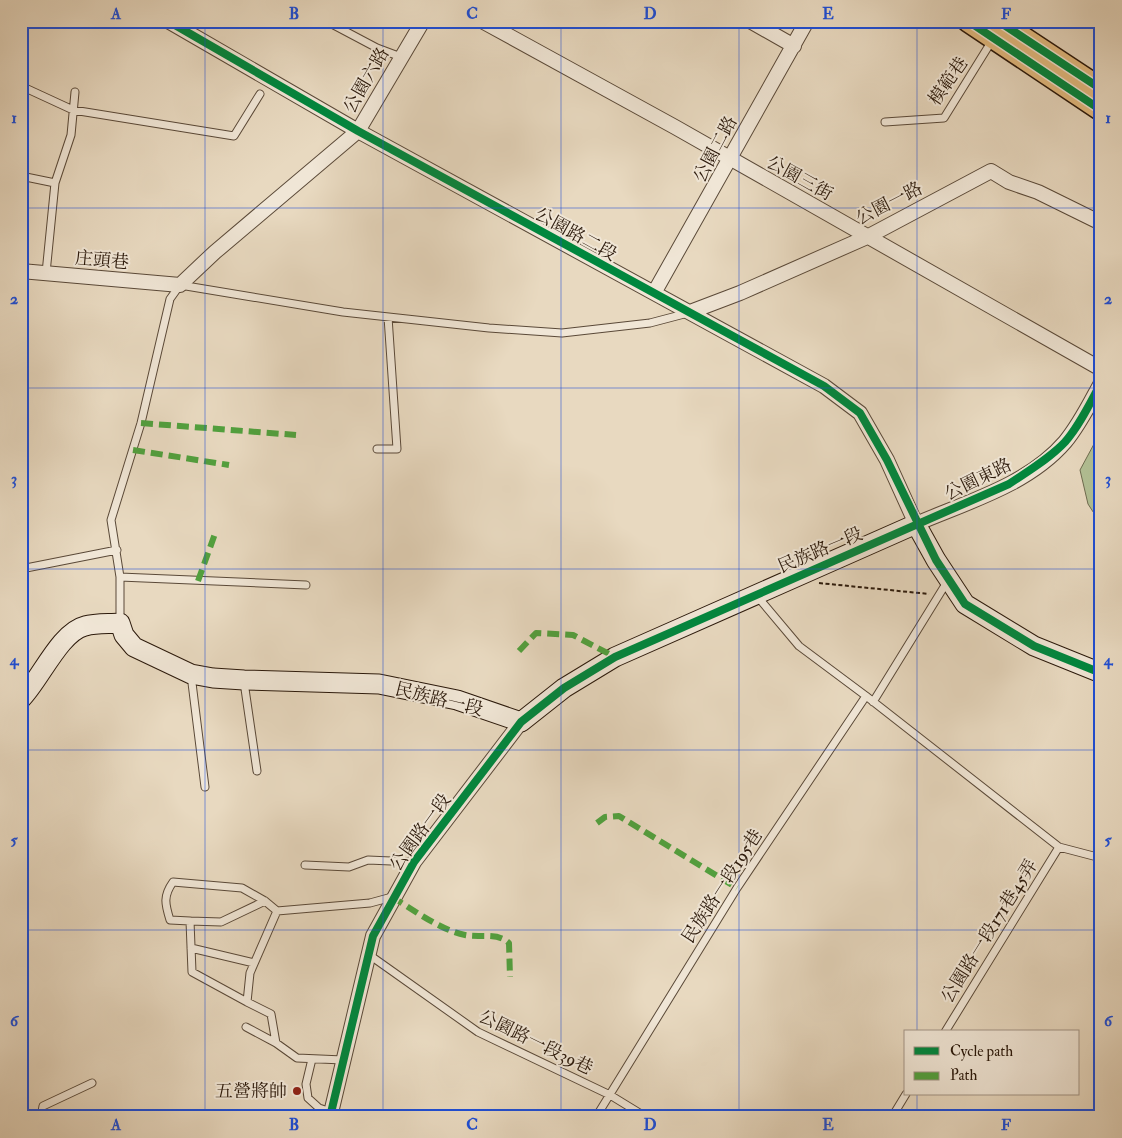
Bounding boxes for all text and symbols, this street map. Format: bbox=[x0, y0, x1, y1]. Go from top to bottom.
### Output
text: A bbox=[110, 4, 122, 24]
text: B bbox=[289, 4, 299, 24]
text: C bbox=[466, 4, 478, 24]
text: D bbox=[643, 4, 657, 24]
text: E bbox=[822, 4, 834, 24]
text: F bbox=[1001, 4, 1011, 24]
street label: 公園六路 bbox=[338, 43, 394, 117]
street label: 模範巷 bbox=[924, 53, 973, 110]
text: 1 bbox=[11, 108, 17, 128]
text: 1 bbox=[1105, 108, 1111, 128]
street label: 公園二路 bbox=[688, 112, 742, 186]
street label: 公園三街 bbox=[763, 151, 837, 206]
street label: 公園一路 bbox=[852, 177, 927, 230]
street label: 公園路二段 bbox=[531, 203, 621, 266]
street label: 庄頭巷 bbox=[74, 247, 130, 274]
text: 2 bbox=[10, 289, 18, 309]
text: 2 bbox=[1104, 289, 1112, 309]
street label: 公園東路 bbox=[941, 453, 1016, 506]
text: 3 bbox=[11, 469, 17, 489]
text: 3 bbox=[1105, 469, 1111, 489]
street label: 民族路一段 bbox=[774, 522, 866, 579]
text: 4 bbox=[9, 650, 20, 670]
text: 4 bbox=[1103, 650, 1114, 670]
street label: 民族路一段 bbox=[392, 677, 485, 722]
street label: 公園路一段 bbox=[385, 789, 456, 875]
street label: 民族路一段195巷 bbox=[677, 825, 768, 948]
text: 5 bbox=[10, 830, 18, 850]
text: 5 bbox=[1104, 830, 1112, 850]
street label: 公園路一段171巷45弄 bbox=[936, 855, 1043, 1007]
street label: 公園路一段39巷 bbox=[475, 1005, 597, 1080]
text: 6 bbox=[10, 1011, 20, 1031]
text: 6 bbox=[1104, 1011, 1114, 1031]
legend bbox=[904, 1030, 1080, 1096]
text: Cycle path bbox=[950, 1042, 1013, 1062]
text: Path bbox=[950, 1066, 977, 1085]
place label: 五營將帥 bbox=[215, 1080, 287, 1103]
marker: 五營將帥 bbox=[291, 1085, 303, 1097]
text: A bbox=[110, 1115, 122, 1135]
text: B bbox=[289, 1115, 299, 1135]
text: C bbox=[466, 1115, 478, 1135]
text: D bbox=[643, 1115, 657, 1135]
text: E bbox=[822, 1115, 834, 1135]
text: F bbox=[1001, 1115, 1011, 1135]

